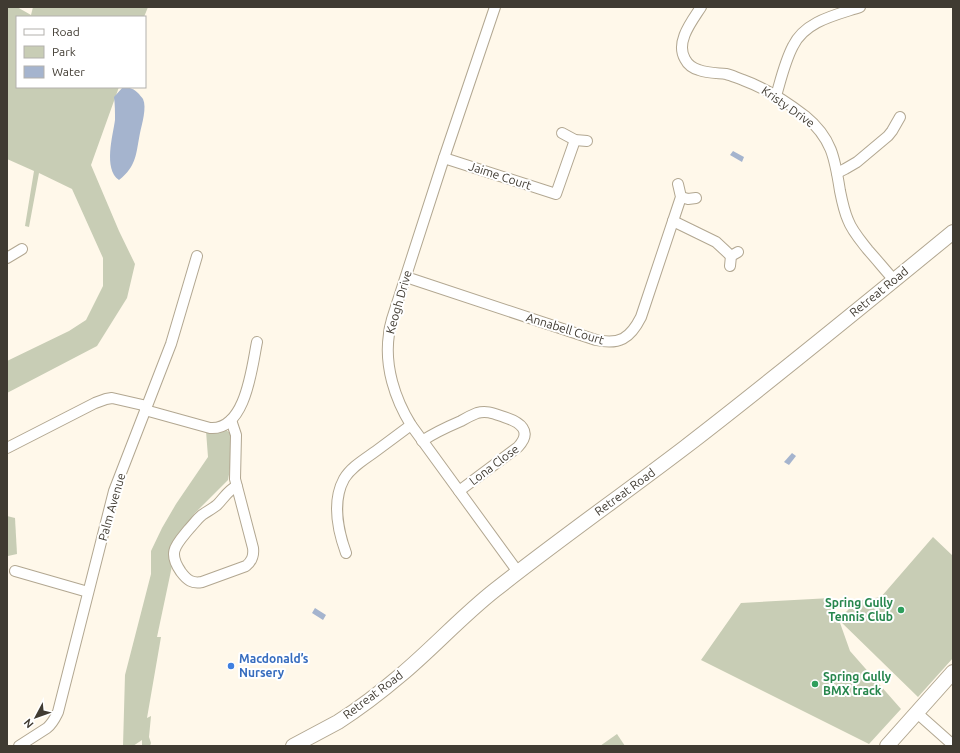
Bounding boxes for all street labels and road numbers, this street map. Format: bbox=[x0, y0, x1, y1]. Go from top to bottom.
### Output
street label: Kristy Drive bbox=[759, 84, 817, 130]
street label: Jaime Court bbox=[467, 159, 533, 192]
street label: Retreat Road bbox=[847, 264, 910, 319]
street label: Keogh Drive bbox=[383, 269, 414, 335]
street label: Annabell Court bbox=[525, 310, 606, 347]
street label: Lona Close bbox=[467, 442, 521, 487]
street label: Retreat Road bbox=[592, 465, 657, 518]
street label: Palm Avenue bbox=[96, 471, 127, 542]
street label: Retreat Road bbox=[340, 668, 405, 721]

